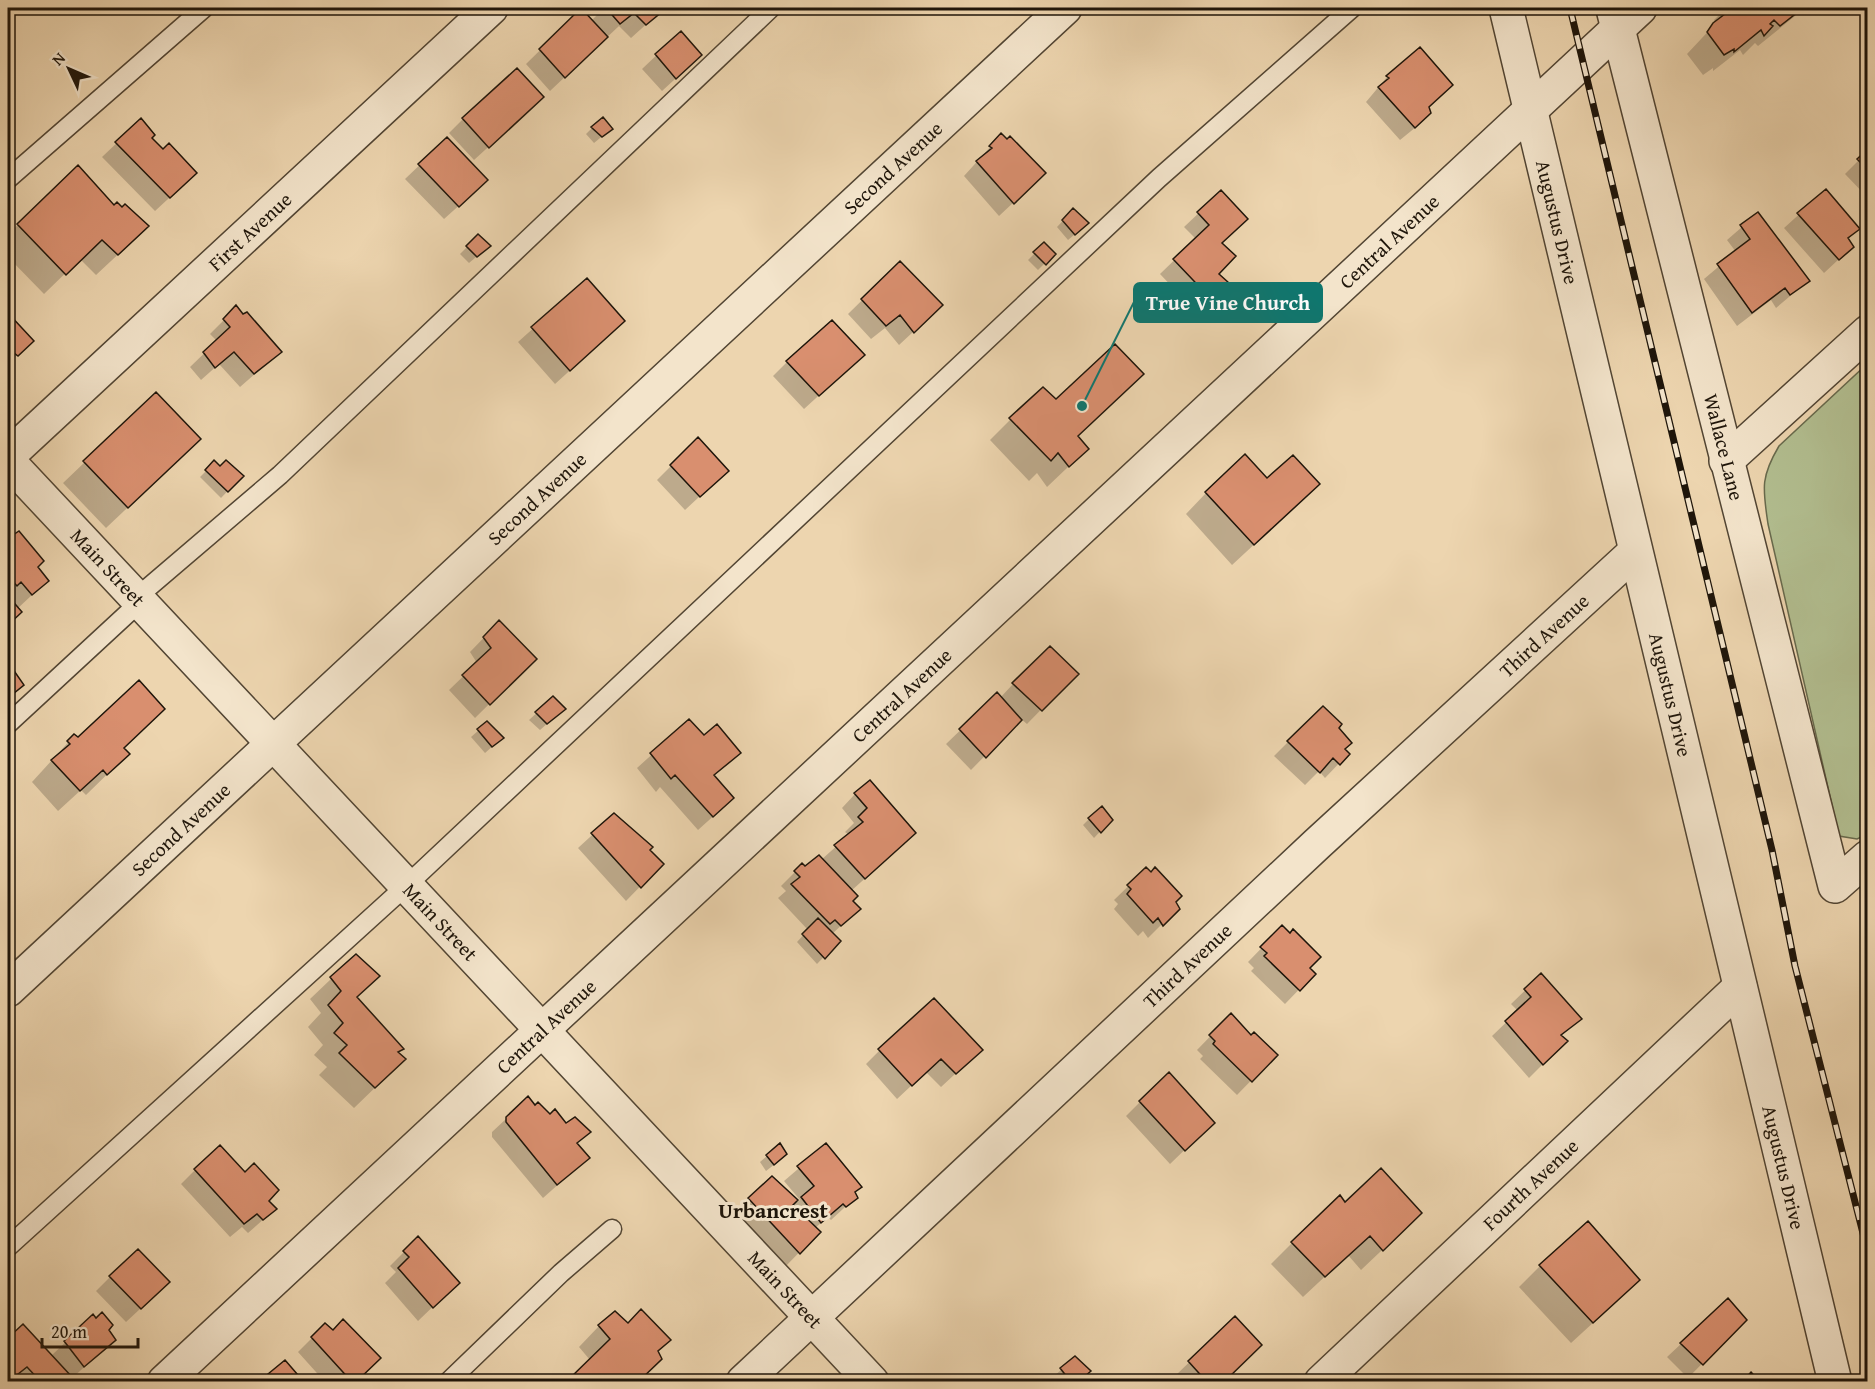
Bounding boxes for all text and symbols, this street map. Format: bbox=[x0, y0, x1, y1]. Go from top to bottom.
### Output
north arrow bbox=[39, 39, 99, 99]
text: N bbox=[46, 46, 71, 71]
street label: Second Avenue bbox=[837, 114, 949, 221]
street label: Augustus Drive bbox=[1529, 157, 1587, 287]
street label: First Avenue bbox=[201, 185, 298, 277]
street label: Central Avenue bbox=[1332, 187, 1446, 295]
callout: True Vine Church bbox=[1134, 283, 1322, 322]
text: True Vine Church bbox=[1146, 287, 1311, 318]
street label: Wallace Lane bbox=[1697, 391, 1752, 503]
street label: Second Avenue bbox=[481, 445, 593, 552]
street label: Main Street bbox=[64, 522, 152, 613]
street label: Third Avenue bbox=[1492, 586, 1595, 684]
street label: Augustus Drive bbox=[1642, 629, 1700, 760]
street label: Central Avenue bbox=[845, 641, 958, 749]
street label: Second Avenue bbox=[125, 775, 237, 883]
street label: Main Street bbox=[397, 876, 485, 967]
street label: Third Avenue bbox=[1136, 916, 1238, 1014]
street label: Central Avenue bbox=[489, 972, 602, 1080]
street label: Augustus Drive bbox=[1755, 1102, 1813, 1232]
street label: Fourth Avenue bbox=[1476, 1132, 1585, 1237]
district label: Urbancrest bbox=[718, 1194, 829, 1226]
street label: Main Street bbox=[742, 1244, 830, 1335]
scale bar bbox=[42, 1311, 138, 1349]
text: 20 m bbox=[51, 1318, 87, 1345]

